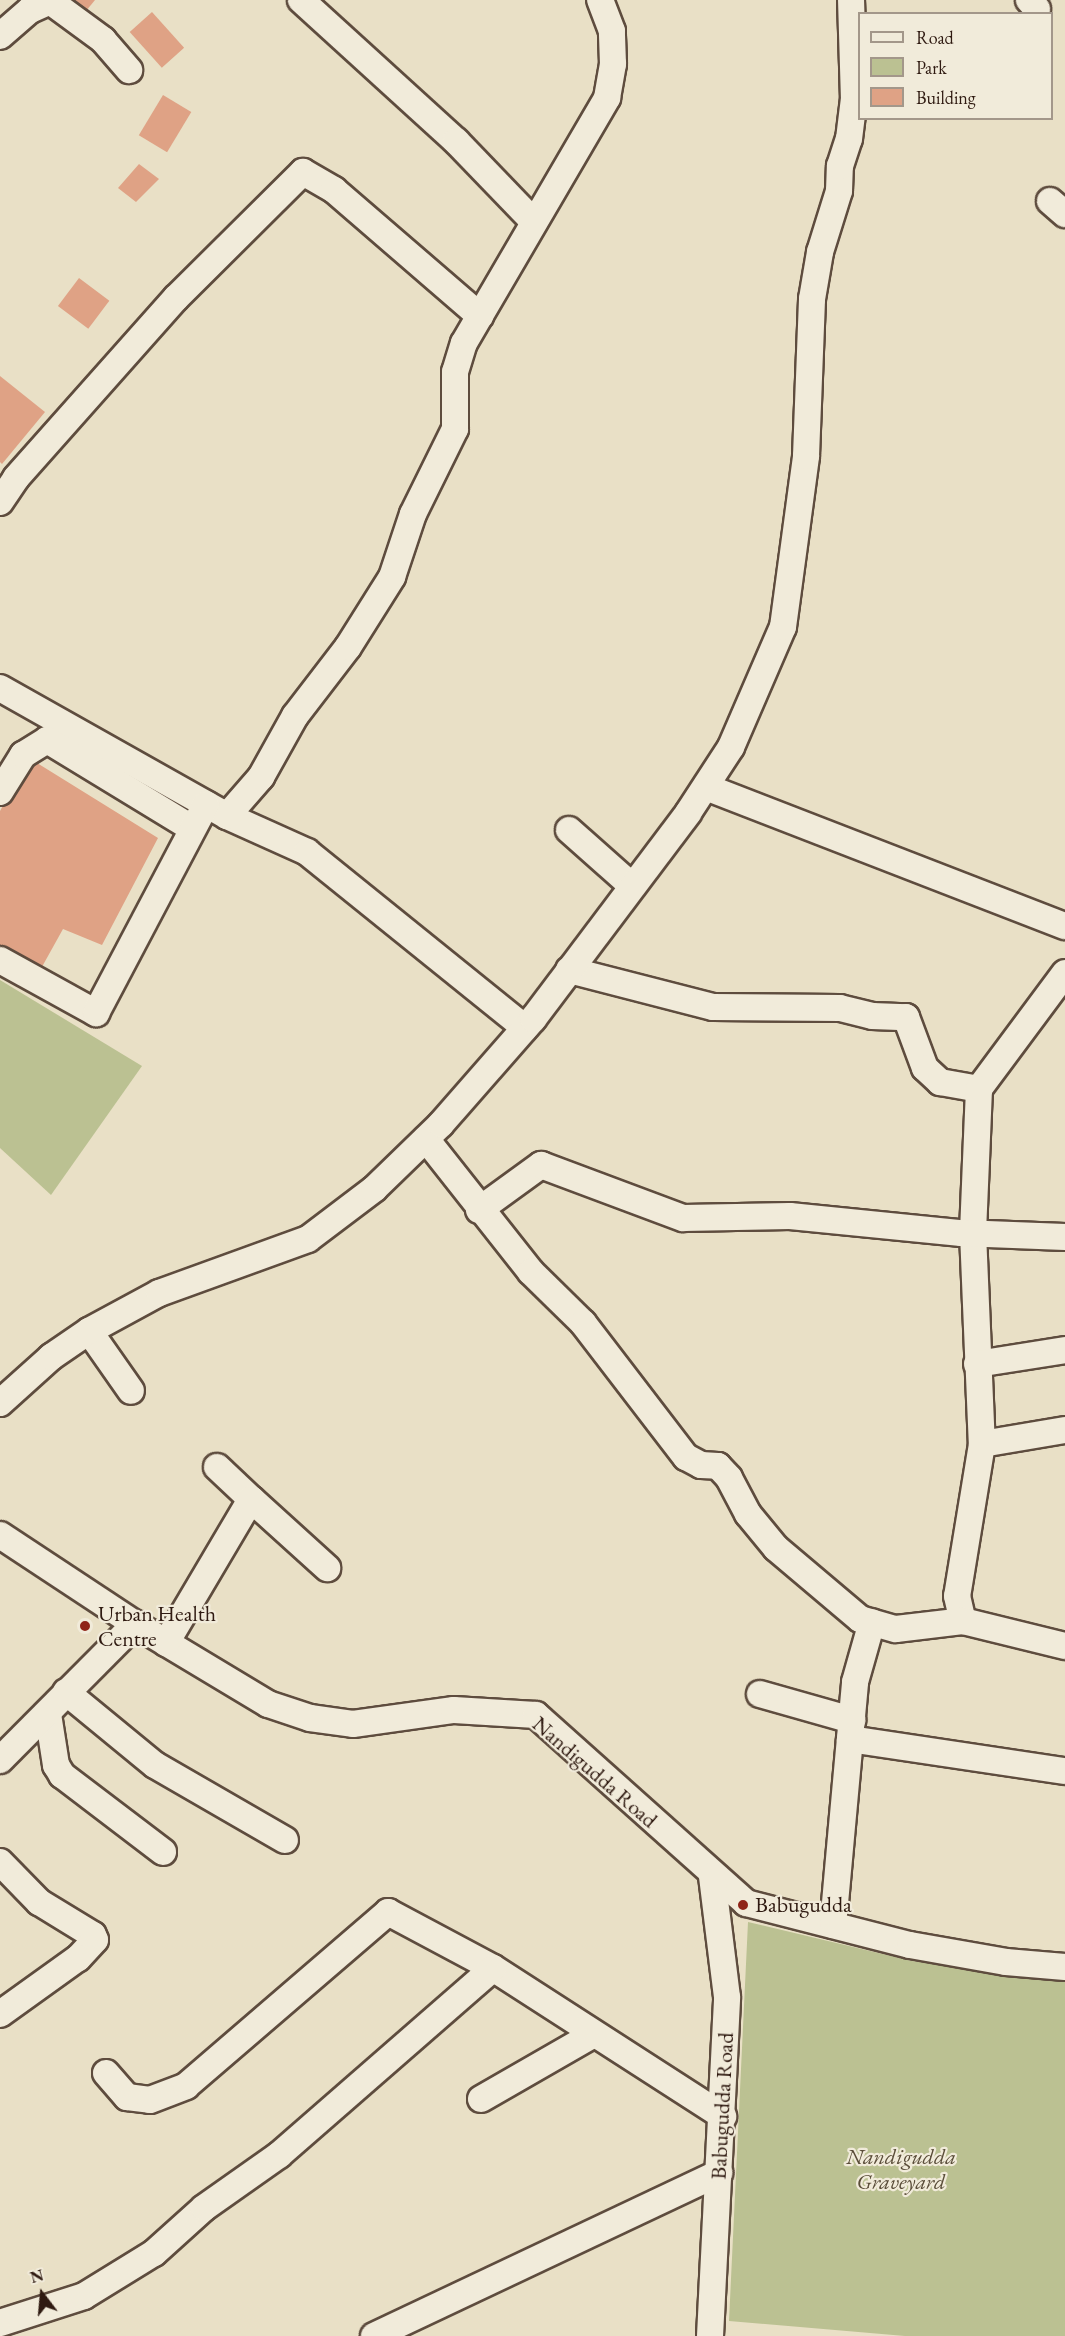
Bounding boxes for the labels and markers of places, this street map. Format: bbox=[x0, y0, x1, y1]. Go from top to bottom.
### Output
place label: Urban Health Centre bbox=[98, 1600, 216, 1652]
marker: Urban Health Centre bbox=[76, 1617, 94, 1635]
place label: Babugudda bbox=[755, 1892, 852, 1918]
marker: Babugudda bbox=[736, 1898, 750, 1912]

